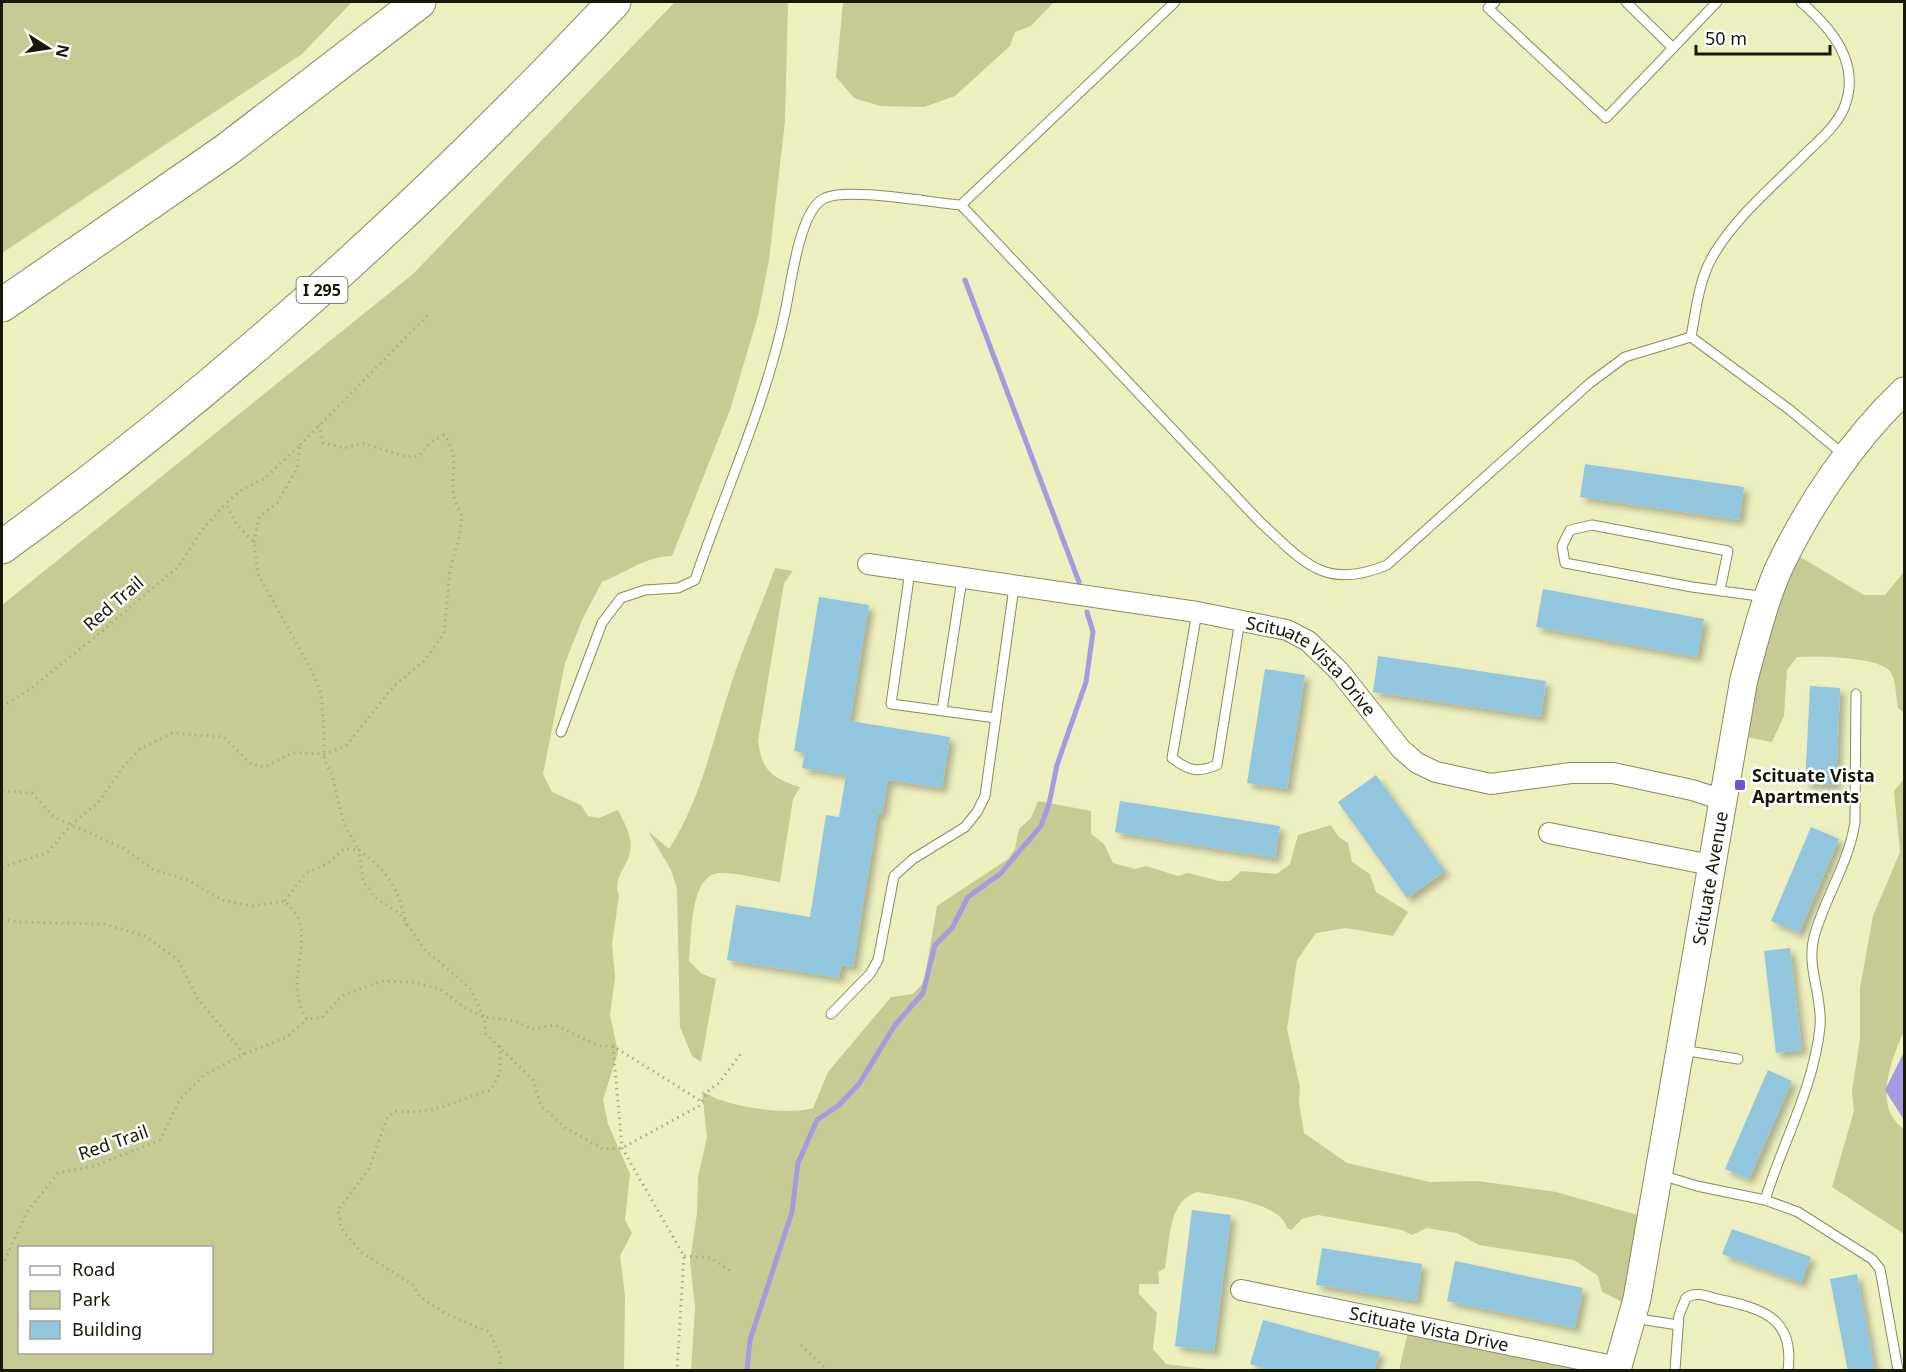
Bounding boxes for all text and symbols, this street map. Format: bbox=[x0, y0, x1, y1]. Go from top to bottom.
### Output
north arrow bbox=[18, 18, 78, 78]
scale bar bbox=[1696, 18, 1830, 56]
text: 50 m bbox=[1705, 26, 1747, 50]
text: N bbox=[51, 42, 75, 60]
road number: I 295 bbox=[296, 277, 348, 303]
street label: Red Trail bbox=[78, 570, 148, 636]
street label: Scituate Vista Drive bbox=[1244, 610, 1382, 721]
place label: Scituate Vista Apartments bbox=[1752, 763, 1875, 808]
marker: Scituate Vista Apartments bbox=[1733, 778, 1747, 792]
street label: Scituate Avenue bbox=[1686, 809, 1733, 947]
street label: Red Trail bbox=[75, 1119, 151, 1165]
legend bbox=[18, 1246, 213, 1354]
text: Road bbox=[72, 1257, 115, 1281]
text: Park bbox=[72, 1287, 110, 1311]
street label: Scituate Vista Drive bbox=[1347, 1300, 1511, 1356]
text: Building bbox=[72, 1317, 142, 1341]

